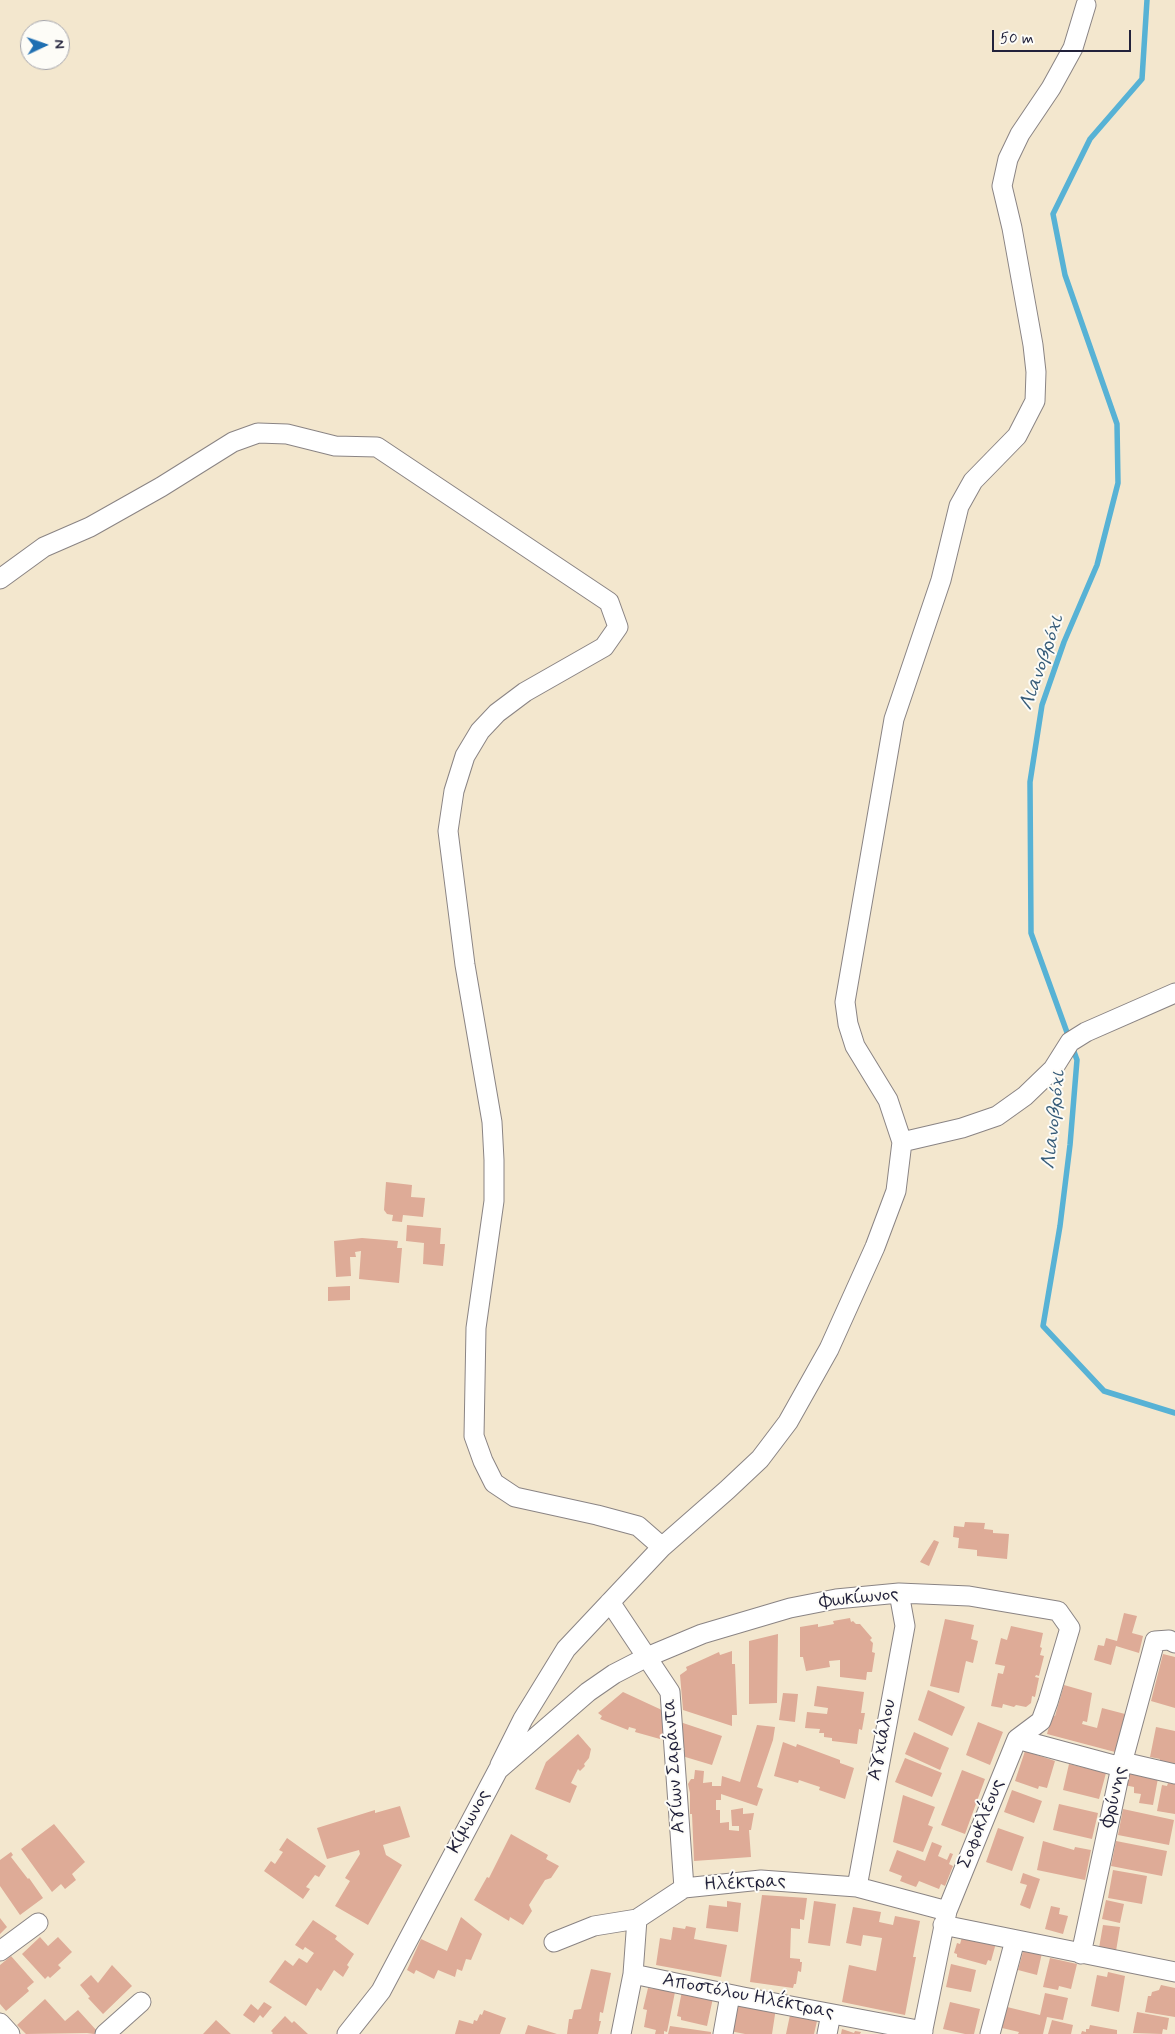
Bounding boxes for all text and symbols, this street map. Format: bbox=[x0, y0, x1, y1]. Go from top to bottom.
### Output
north arrow bbox=[20, 20, 70, 70]
scale bar bbox=[995, 20, 1134, 52]
text: 50 m bbox=[1000, 29, 1034, 49]
text: N bbox=[50, 39, 68, 49]
water label: Λιανοβρόχι bbox=[1015, 612, 1071, 714]
water label: Λιανοβρόχι bbox=[1038, 1069, 1072, 1171]
street label: Φωκίωνος bbox=[818, 1584, 900, 1614]
street label: Αγχιάλου bbox=[864, 1697, 902, 1783]
street label: Αγίων Σαράντα bbox=[659, 1698, 691, 1834]
street label: Φρύνης bbox=[1097, 1764, 1133, 1830]
street label: Σοφοκλέους bbox=[954, 1776, 1010, 1872]
street label: Κίμωνος bbox=[444, 1786, 496, 1858]
street label: Ηλέκτρας bbox=[704, 1870, 786, 1898]
street label: Αποστόλου Ηλέκτρας bbox=[660, 1969, 836, 2025]

